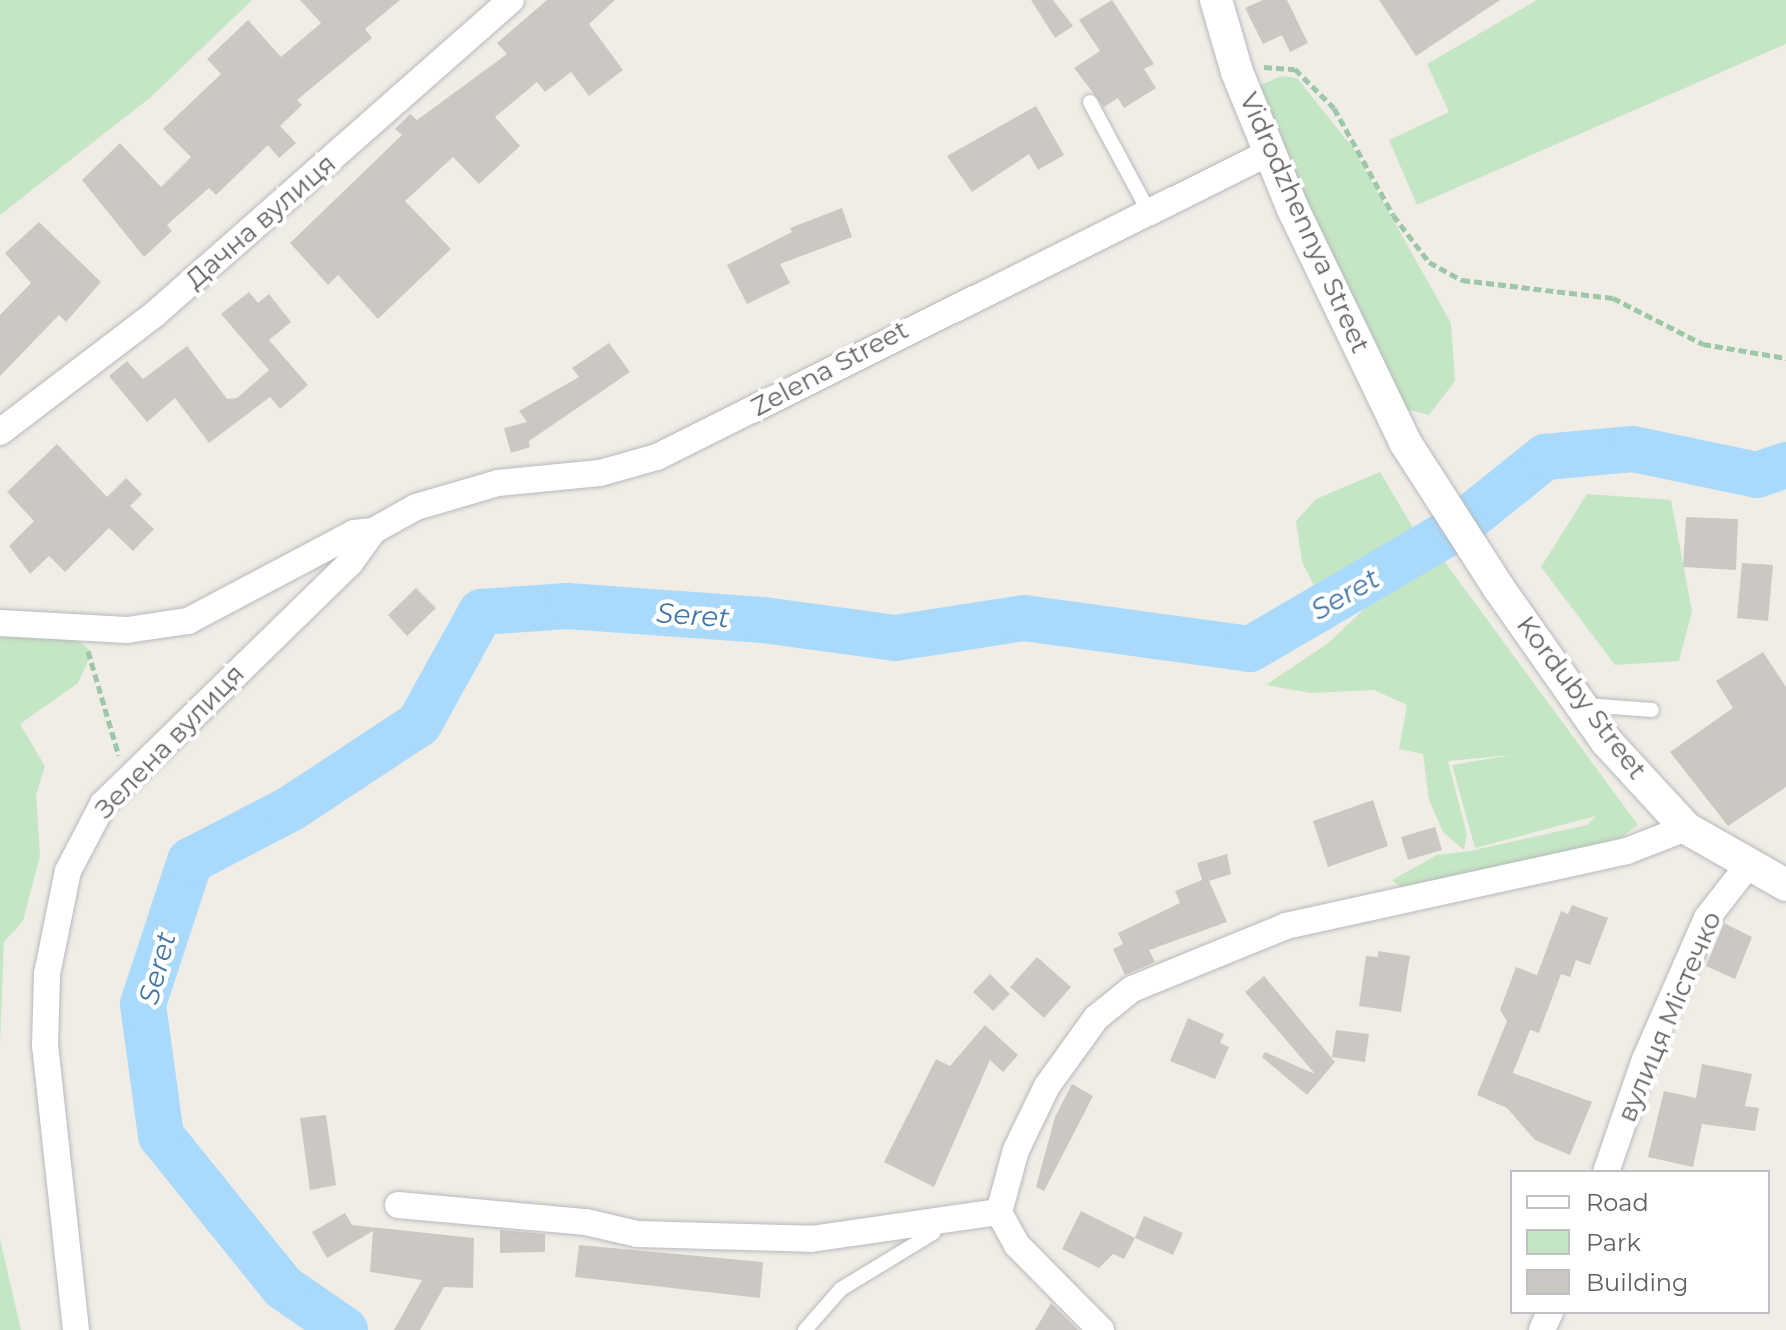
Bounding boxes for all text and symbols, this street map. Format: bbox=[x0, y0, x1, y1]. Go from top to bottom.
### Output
street label: Vidrodzhennya Street bbox=[1232, 88, 1376, 358]
street label: Дачна вулиця bbox=[180, 148, 342, 296]
street label: Zelena Street bbox=[746, 315, 914, 423]
water label: Seret bbox=[1305, 561, 1385, 627]
water label: Seret bbox=[655, 596, 731, 634]
street label: Korduby Street bbox=[1510, 610, 1652, 786]
street label: Зелена вулиця bbox=[89, 659, 251, 825]
street label: вулиця Містечко bbox=[1612, 907, 1728, 1127]
water label: Seret bbox=[131, 928, 183, 1008]
legend bbox=[1510, 1170, 1770, 1314]
text: Road bbox=[1586, 1188, 1649, 1217]
text: Park bbox=[1586, 1228, 1641, 1257]
text: Building bbox=[1586, 1268, 1689, 1297]

